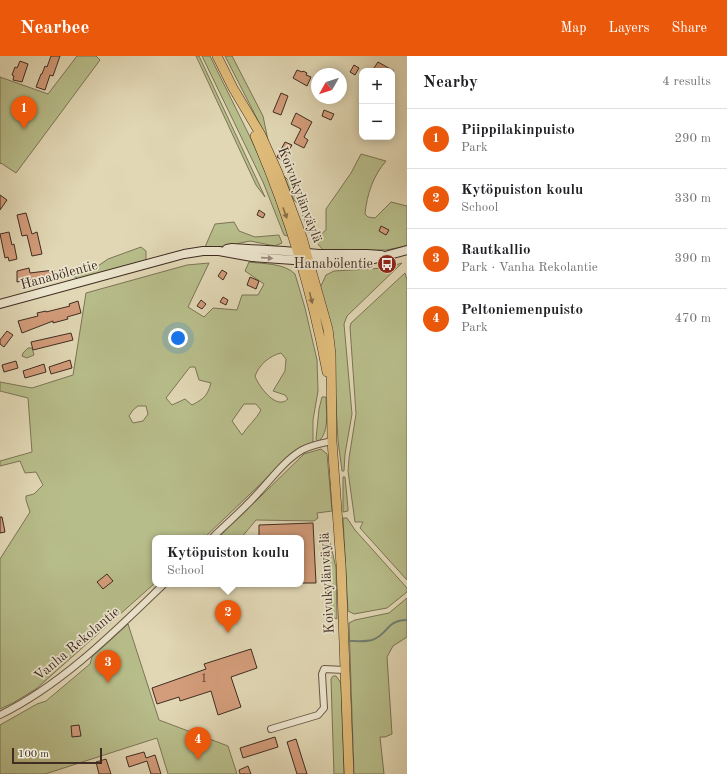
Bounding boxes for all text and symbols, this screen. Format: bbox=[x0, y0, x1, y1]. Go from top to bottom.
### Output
text: Nearbee bbox=[20, 19, 89, 38]
text: Map bbox=[561, 21, 587, 35]
text: Layers bbox=[609, 21, 650, 35]
text: Share bbox=[672, 21, 707, 35]
north arrow bbox=[311, 68, 347, 104]
map controls bbox=[359, 68, 395, 140]
button: + bbox=[359, 68, 395, 104]
text: Nearby bbox=[423, 74, 478, 91]
text: 4 results bbox=[662, 75, 711, 88]
pin: 1 bbox=[11, 96, 37, 129]
button: − bbox=[359, 104, 395, 140]
text: Piippilakinpuisto bbox=[461, 123, 575, 138]
text: 1 bbox=[432, 132, 440, 145]
text: 290 m bbox=[674, 132, 711, 145]
text: Park bbox=[461, 141, 488, 154]
street label: Koivukylänväylä bbox=[275, 145, 325, 245]
text: Kytöpuiston koulu bbox=[461, 183, 583, 198]
text: 2 bbox=[432, 192, 440, 205]
text: 330 m bbox=[674, 192, 711, 205]
text: School bbox=[461, 201, 498, 214]
one-way arrow bbox=[283, 207, 289, 219]
text: Rautkallio bbox=[461, 243, 531, 258]
text: 3 bbox=[432, 252, 440, 265]
text: 390 m bbox=[674, 252, 711, 265]
bus stop icon: Hanabölentie bbox=[376, 253, 398, 275]
one-way arrow bbox=[261, 254, 273, 261]
place label: Hanabölentie bbox=[294, 257, 373, 271]
street label: Hanabölentie bbox=[19, 258, 99, 292]
text: Park · Vanha Rekolantie bbox=[461, 261, 598, 274]
one-way arrow bbox=[308, 292, 314, 304]
text: Peltoniemenpuisto bbox=[461, 303, 583, 318]
text: 4 bbox=[432, 312, 440, 325]
text: 470 m bbox=[674, 312, 711, 325]
text: Park bbox=[461, 321, 488, 334]
your location bbox=[168, 328, 188, 348]
street label: Koivukylänväylä bbox=[317, 532, 337, 634]
popup bbox=[152, 535, 304, 587]
text: Kytöpuiston koulu bbox=[167, 546, 289, 561]
text: School bbox=[167, 564, 204, 577]
pin: 2 bbox=[215, 600, 241, 633]
street label: Vanha Rekolantie bbox=[32, 604, 122, 684]
pin: 3 bbox=[95, 650, 121, 683]
house number: 1 bbox=[201, 673, 207, 685]
pin: 4 bbox=[185, 727, 211, 760]
scale bar bbox=[12, 746, 102, 765]
text: 100 m bbox=[18, 749, 49, 760]

